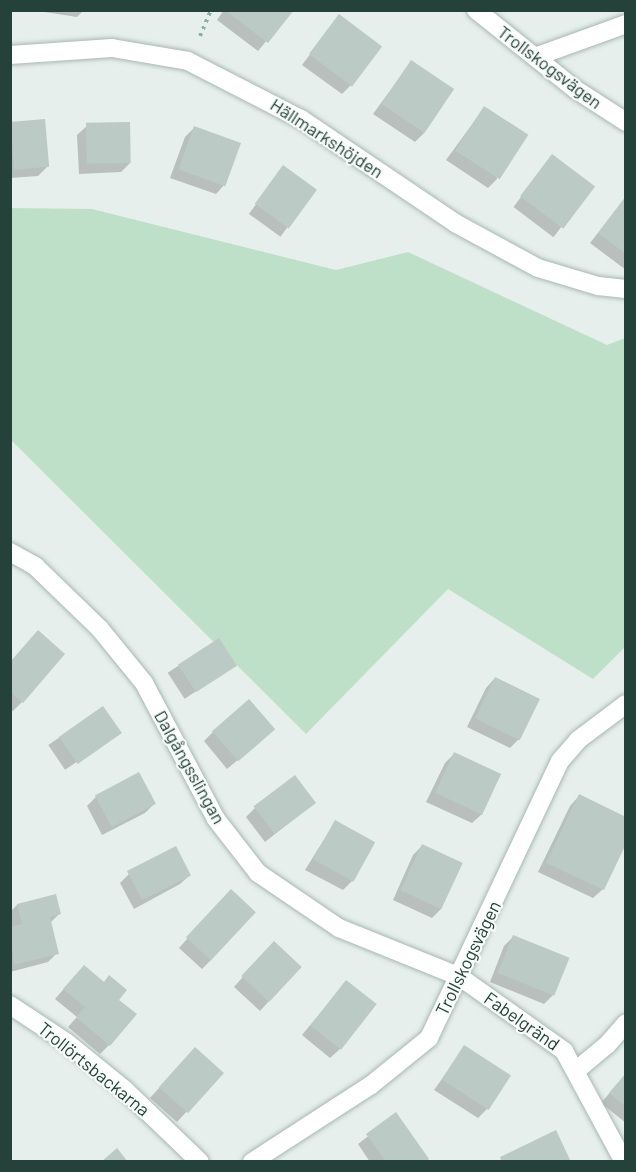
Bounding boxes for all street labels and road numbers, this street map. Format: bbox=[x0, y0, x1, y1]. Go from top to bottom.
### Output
street label: Trollskogsvägen bbox=[494, 21, 606, 113]
street label: Hällmarkshöjden bbox=[267, 93, 387, 183]
street label: Dalgångsslingan bbox=[150, 706, 230, 828]
street label: Trollskogsvägen bbox=[431, 897, 505, 1019]
street label: Fabelgränd bbox=[480, 987, 564, 1055]
street label: Trollörtsbackarna bbox=[34, 1017, 154, 1121]

